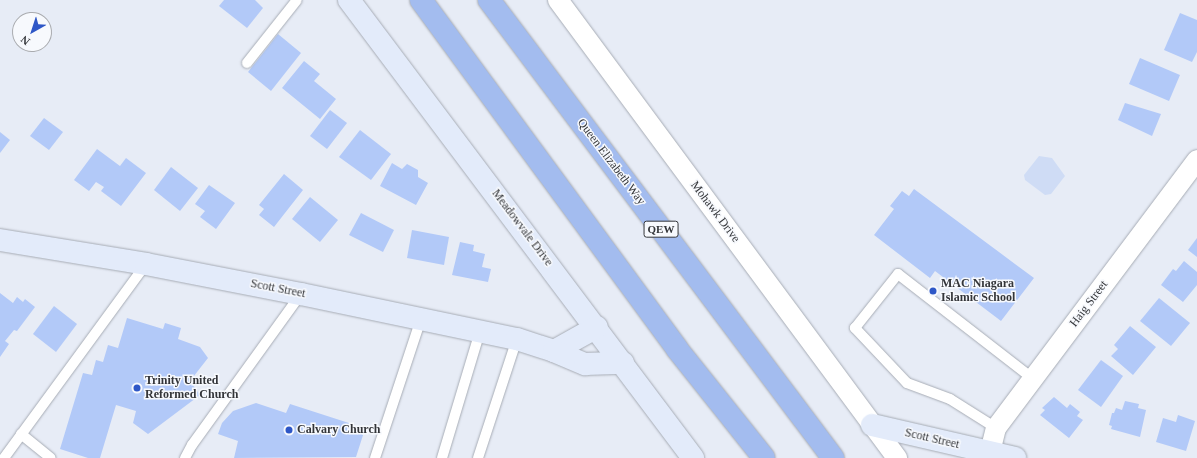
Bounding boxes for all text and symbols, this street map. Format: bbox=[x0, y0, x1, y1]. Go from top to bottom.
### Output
north arrow bbox=[12, 12, 52, 52]
text: N bbox=[18, 33, 32, 48]
street label: Queen Elizabeth Way bbox=[574, 116, 648, 208]
street label: Mohawk Drive bbox=[687, 179, 743, 245]
street label: Meadowvale Drive bbox=[488, 187, 556, 269]
road number: QEW bbox=[643, 220, 679, 238]
street label: Scott Street bbox=[249, 277, 307, 301]
place label: MAC Niagara Islamic School bbox=[941, 277, 1015, 305]
street label: Haig Street bbox=[1067, 278, 1111, 330]
marker: MAC Niagara Islamic School bbox=[928, 286, 938, 296]
place label: Trinity United Reformed Church bbox=[145, 374, 238, 402]
marker: Trinity United Reformed Church bbox=[132, 383, 142, 393]
place label: Calvary Church bbox=[297, 423, 380, 437]
marker: Calvary Church bbox=[284, 425, 294, 435]
street label: Scott Street bbox=[903, 426, 961, 452]

